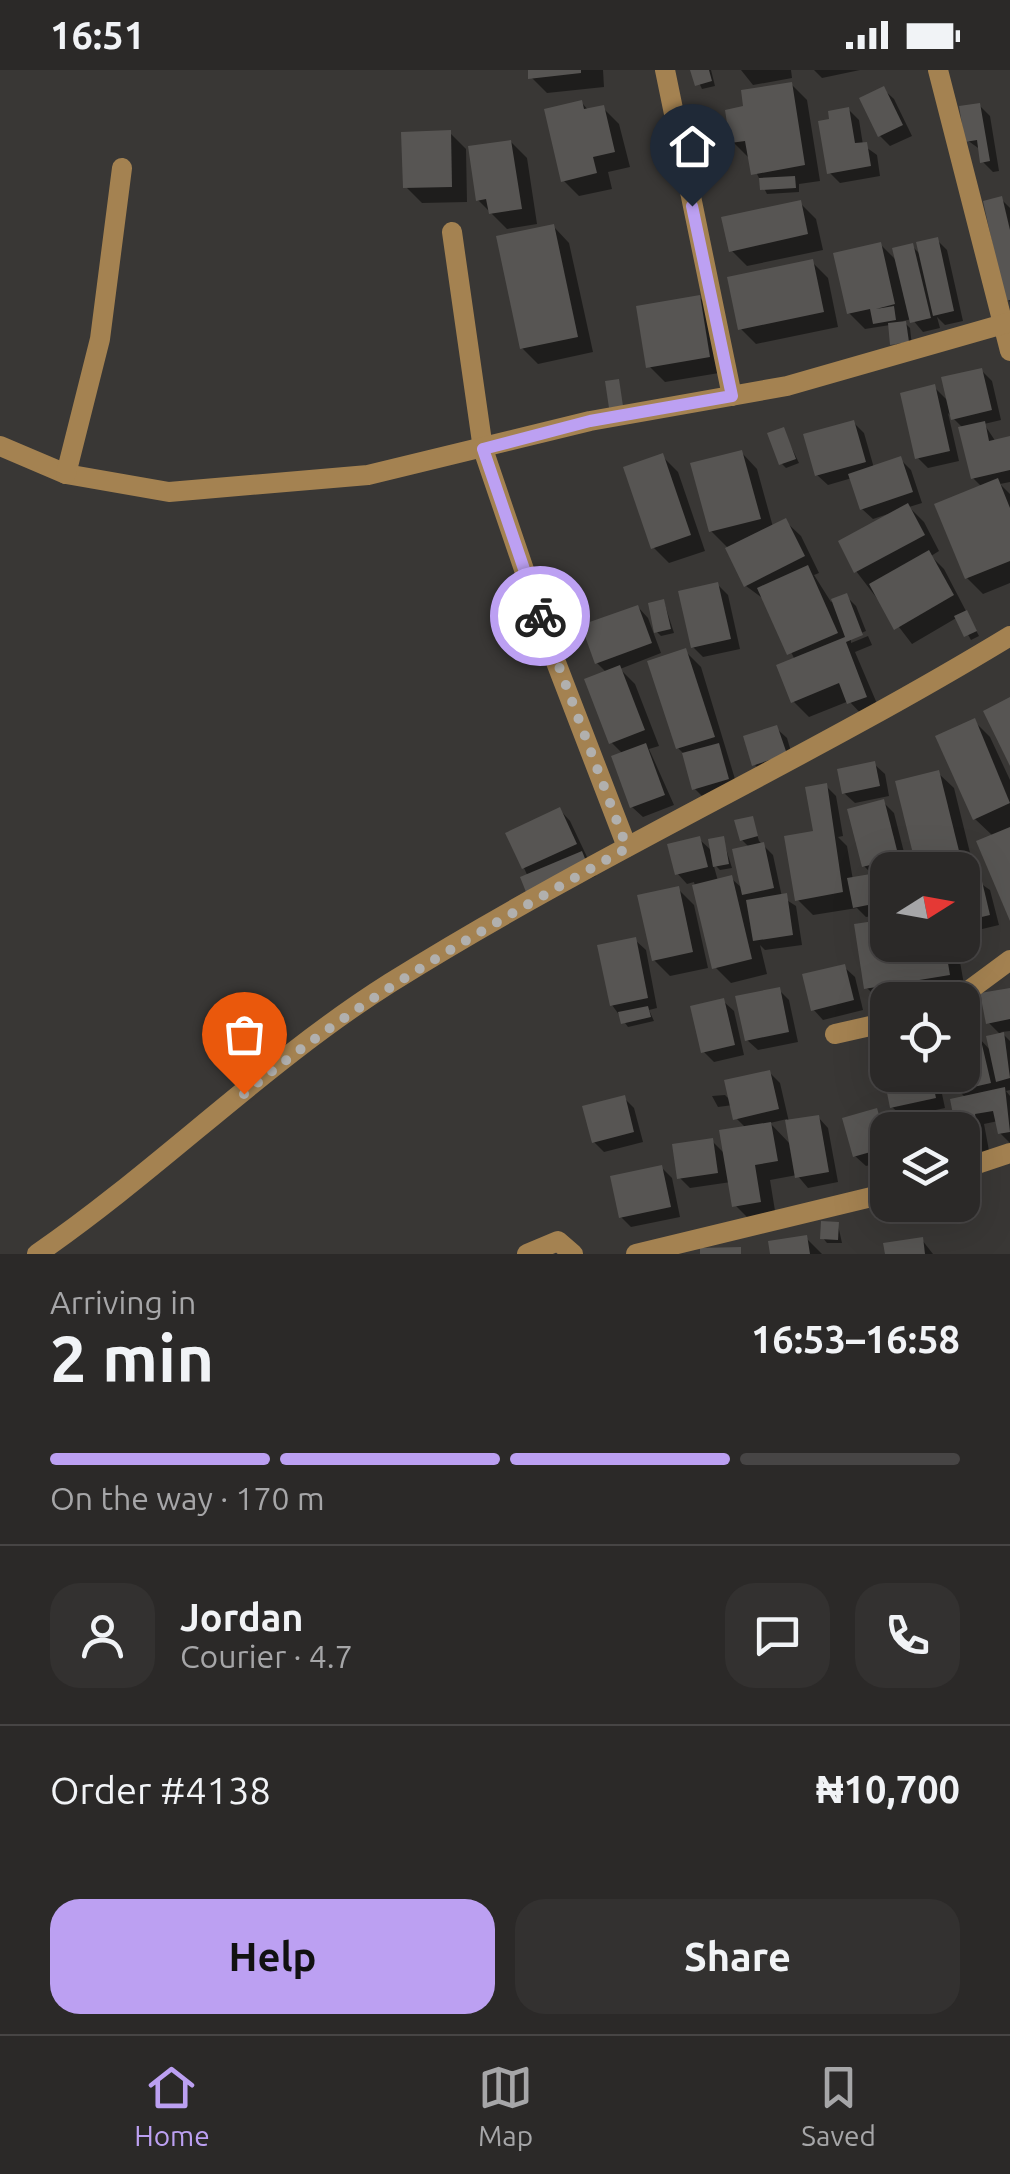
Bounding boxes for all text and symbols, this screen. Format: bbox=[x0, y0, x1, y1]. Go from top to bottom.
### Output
text: 16:51 bbox=[50, 14, 145, 56]
pin bbox=[650, 104, 735, 207]
icon: home bbox=[665, 119, 720, 174]
courier bbox=[490, 566, 590, 666]
icon: bike bbox=[513, 589, 568, 644]
north arrow bbox=[870, 852, 980, 962]
map controls bbox=[870, 852, 980, 1222]
button: locate bbox=[870, 982, 980, 1092]
pin bbox=[202, 992, 287, 1095]
icon: bag bbox=[217, 1007, 272, 1062]
button: layers bbox=[870, 1112, 980, 1222]
text: Arriving in bbox=[50, 1284, 196, 1320]
text: 16:53–16:58 bbox=[751, 1318, 960, 1360]
text: 2 min bbox=[50, 1321, 214, 1394]
text: On the way · 170 m bbox=[50, 1480, 325, 1516]
button: person bbox=[50, 1583, 155, 1688]
button: chat bbox=[725, 1583, 830, 1688]
button: phone bbox=[855, 1583, 960, 1688]
text: Jordan bbox=[180, 1596, 304, 1638]
text: Courier · 4.7 bbox=[180, 1638, 353, 1674]
text: ₦10,700 bbox=[816, 1768, 960, 1810]
text: Order #4138 bbox=[50, 1769, 271, 1811]
button: Help bbox=[50, 1899, 495, 2014]
button: Share bbox=[515, 1899, 960, 2014]
tab: Home bbox=[134, 2060, 210, 2151]
tab: Map bbox=[478, 2060, 533, 2151]
tab: Saved bbox=[801, 2060, 876, 2151]

